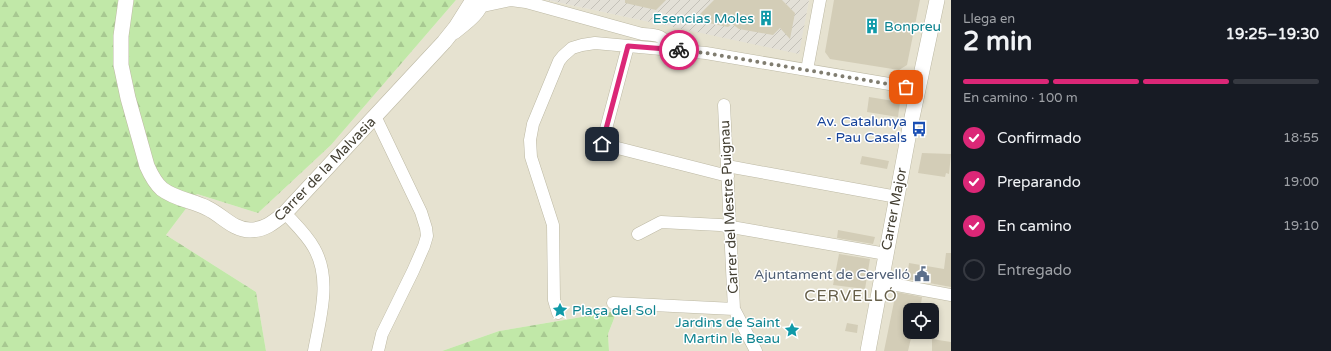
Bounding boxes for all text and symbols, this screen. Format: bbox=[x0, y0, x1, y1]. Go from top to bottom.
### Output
building icon: Esencias Moles bbox=[757, 9, 775, 27]
place label: Esencias Moles bbox=[653, 10, 754, 27]
text: Llega en bbox=[963, 11, 1015, 27]
building icon: Bonpreu bbox=[863, 17, 881, 35]
place label: Bonpreu bbox=[884, 18, 941, 35]
text: 19:25–19:30 bbox=[1226, 25, 1319, 43]
text: 2 min bbox=[963, 26, 1032, 57]
courier bbox=[659, 30, 699, 70]
icon: bike bbox=[668, 39, 690, 61]
pin bbox=[889, 70, 923, 104]
icon: bag bbox=[895, 76, 917, 98]
text: En camino · 100 m bbox=[963, 90, 1078, 106]
street label: Carrer de la Malvasia bbox=[271, 113, 379, 225]
place label: Av. Catalunya - Pau Casals bbox=[817, 113, 907, 146]
street label: Carrer del Mestre Puignau bbox=[716, 120, 742, 294]
bus stop icon: Av. Catalunya - Pau Casals bbox=[910, 120, 928, 138]
pin bbox=[585, 127, 619, 161]
icon: check bbox=[963, 127, 985, 149]
text: Confirmado bbox=[997, 129, 1081, 147]
text: 18:55 bbox=[1283, 130, 1319, 146]
icon: home bbox=[591, 133, 613, 155]
street label: Carrer Major bbox=[878, 166, 910, 252]
icon: check bbox=[963, 171, 985, 193]
text: Preparando bbox=[997, 173, 1081, 191]
text: 19:00 bbox=[1283, 174, 1319, 190]
icon: check bbox=[963, 215, 985, 237]
text: En camino bbox=[997, 217, 1072, 235]
text: 19:10 bbox=[1283, 218, 1319, 234]
text: Entregado bbox=[997, 261, 1072, 279]
public building icon: Ajuntament de Cervelló bbox=[913, 265, 931, 283]
place label: Ajuntament de Cervelló bbox=[754, 266, 910, 283]
district label: CERVELLÓ bbox=[804, 286, 898, 306]
place icon: Plaça del Sol bbox=[551, 301, 569, 319]
place label: Plaça del Sol bbox=[572, 302, 656, 319]
map controls bbox=[903, 303, 939, 339]
button: locate bbox=[903, 303, 939, 339]
place label: Jardins de Saint Martin le Beau bbox=[675, 314, 781, 347]
place icon: Jardins de Saint Martin le Beau bbox=[783, 321, 801, 339]

